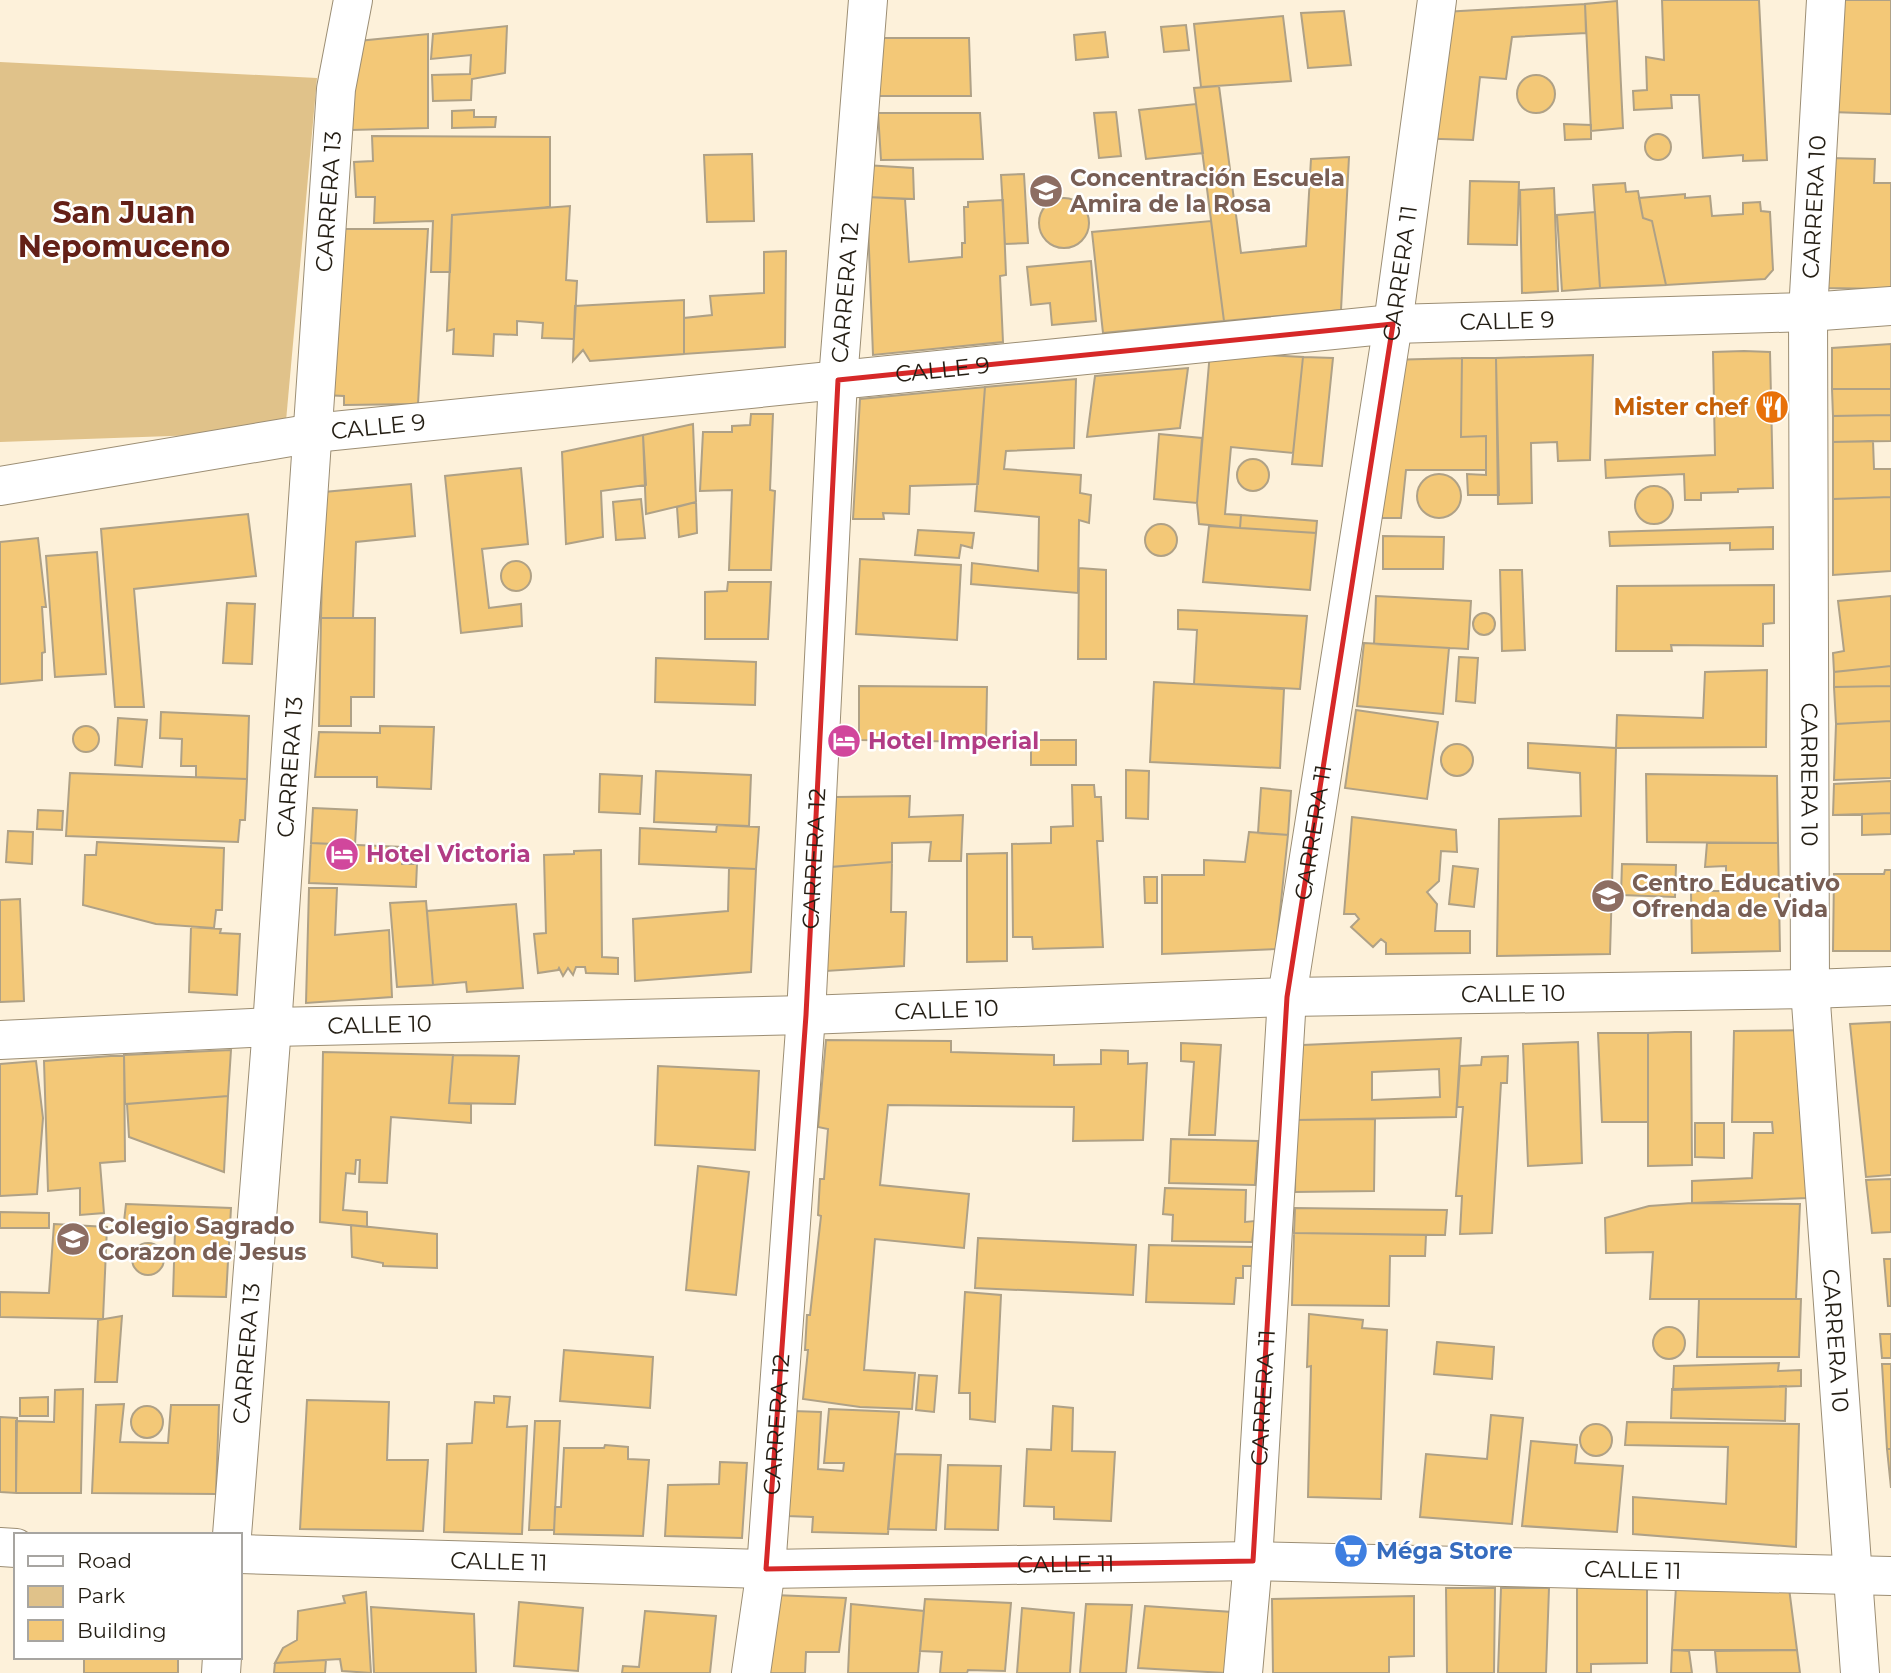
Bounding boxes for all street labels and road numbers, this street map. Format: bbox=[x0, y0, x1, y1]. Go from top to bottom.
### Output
street label: CARRERA 13 bbox=[310, 130, 347, 273]
street label: CARRERA 10 bbox=[1796, 135, 1832, 279]
street label: CARRERA 11 bbox=[1376, 204, 1423, 343]
street label: CARRERA 12 bbox=[825, 221, 864, 364]
street label: CALLE 9 bbox=[1459, 305, 1555, 336]
street label: CALLE 9 bbox=[894, 351, 991, 388]
street label: CALLE 9 bbox=[330, 408, 427, 445]
street label: CARRERA 13 bbox=[271, 696, 309, 839]
street label: CARRERA 10 bbox=[1795, 703, 1824, 846]
street label: CARRERA 11 bbox=[1288, 763, 1337, 902]
street label: CARRERA 12 bbox=[796, 787, 831, 930]
street label: CALLE 10 bbox=[1461, 979, 1566, 1008]
street label: CALLE 10 bbox=[894, 994, 999, 1026]
street label: CALLE 10 bbox=[327, 1009, 432, 1040]
street label: CARRERA 10 bbox=[1816, 1268, 1855, 1413]
street label: CARRERA 13 bbox=[227, 1282, 266, 1425]
street label: CARRERA 11 bbox=[1245, 1329, 1281, 1467]
street label: CARRERA 12 bbox=[757, 1353, 796, 1496]
street label: CALLE 11 bbox=[450, 1546, 548, 1577]
street label: CALLE 11 bbox=[1017, 1549, 1115, 1579]
street label: CALLE 11 bbox=[1584, 1555, 1682, 1585]

